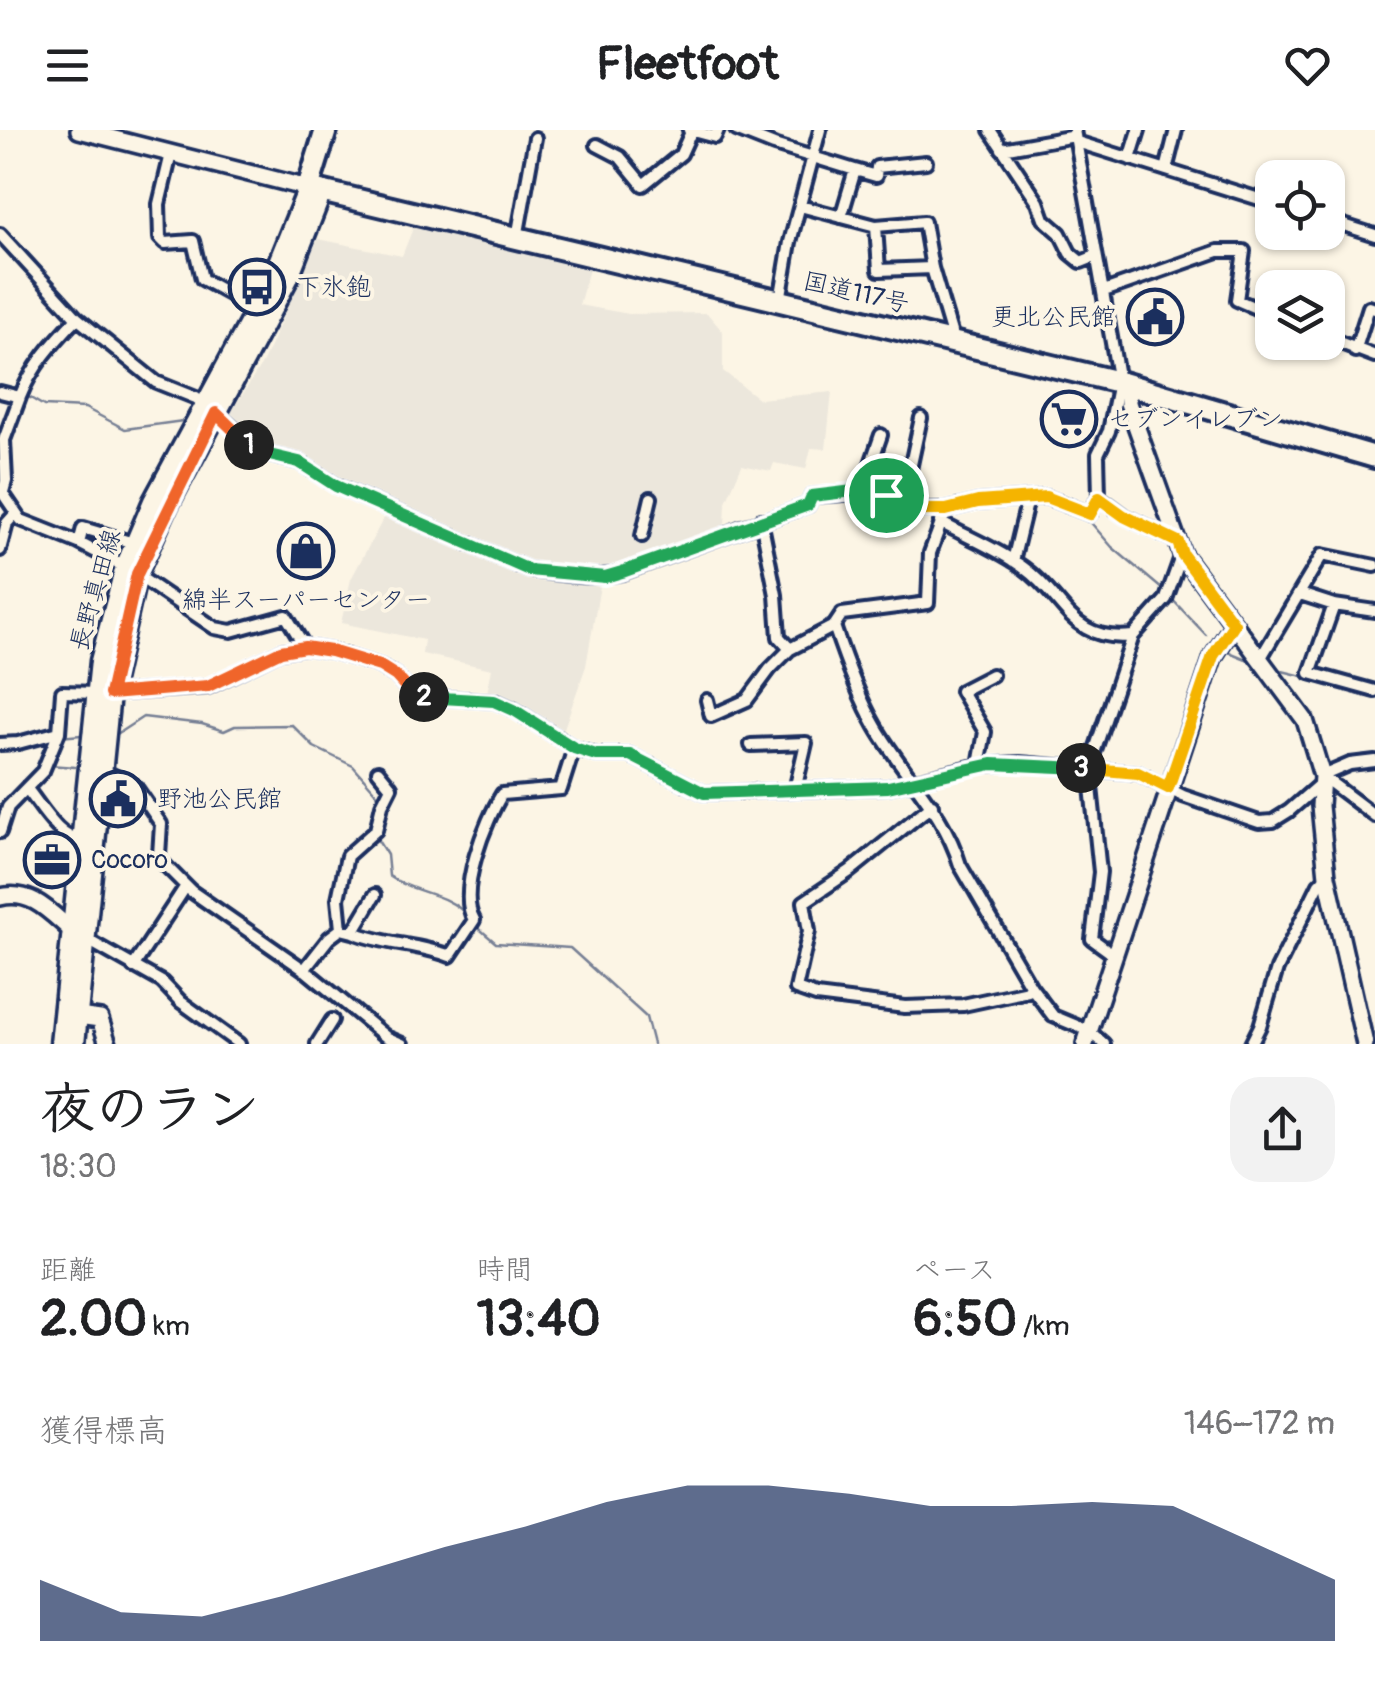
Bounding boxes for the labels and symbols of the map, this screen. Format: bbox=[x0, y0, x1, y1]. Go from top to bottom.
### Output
bus stop icon: 下氷鉋 bbox=[227, 257, 287, 317]
street label: 国道117号 bbox=[800, 266, 912, 320]
place label: 下氷鉋 bbox=[296, 272, 371, 303]
public building icon: 更北公民館 bbox=[1125, 287, 1185, 347]
place label: 更北公民館 bbox=[991, 302, 1116, 333]
supermarket icon: セブンイレブン bbox=[1039, 389, 1099, 449]
place label: セブンイレブン bbox=[1108, 404, 1283, 435]
pin: 1 bbox=[224, 420, 274, 470]
pin bbox=[844, 453, 929, 538]
shop icon: 綿半スーパーセンター bbox=[276, 521, 336, 581]
street label: 長野真田線 bbox=[64, 526, 128, 654]
place label: 綿半スーパーセンター bbox=[182, 585, 430, 616]
pin: 2 bbox=[399, 672, 449, 722]
pin: 3 bbox=[1056, 743, 1106, 793]
public building icon: 野池公民館 bbox=[88, 769, 148, 829]
place label: 野池公民館 bbox=[157, 784, 282, 815]
office icon: Cocoro bbox=[22, 830, 82, 890]
place label: Cocoro bbox=[91, 845, 168, 876]

